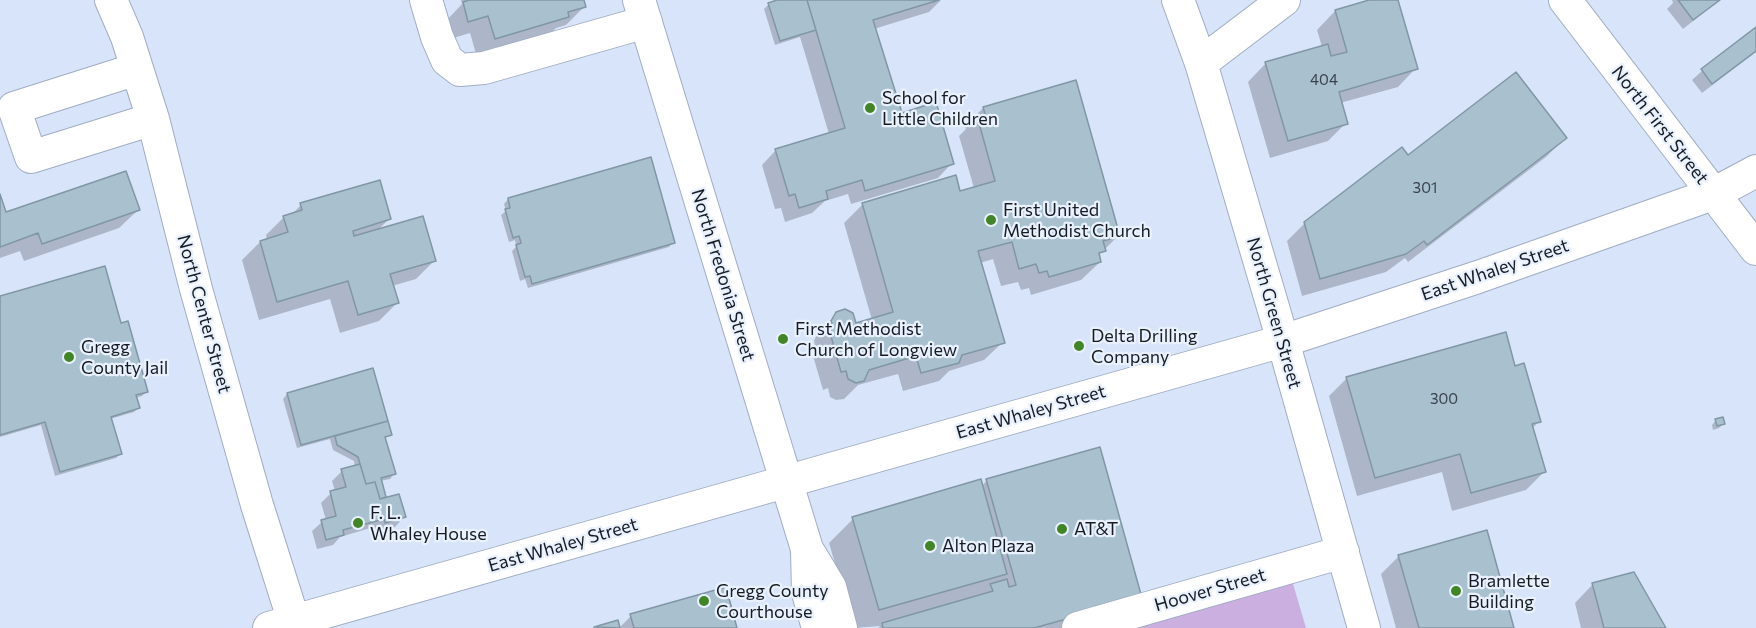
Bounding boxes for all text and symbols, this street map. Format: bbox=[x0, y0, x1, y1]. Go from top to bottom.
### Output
street label: North First Street bbox=[1607, 61, 1713, 189]
house number: 404 bbox=[1310, 71, 1338, 89]
place label: School for Little Children bbox=[882, 87, 998, 130]
marker: School for Little Children bbox=[863, 101, 877, 115]
house number: 301 bbox=[1413, 179, 1437, 197]
street label: North Fredonia Street bbox=[687, 186, 759, 364]
place label: First United Methodist Church bbox=[1003, 199, 1151, 242]
marker: First United Methodist Church bbox=[984, 213, 998, 227]
street label: North Center Street bbox=[172, 232, 236, 396]
street label: North Green Street bbox=[1242, 235, 1306, 391]
street label: East Whaley Street bbox=[1418, 235, 1572, 305]
place label: First Methodist Church of Longview bbox=[795, 318, 957, 360]
place label: Delta Drilling Company bbox=[1091, 325, 1197, 368]
marker: First Methodist Church of Longview bbox=[776, 332, 790, 346]
place label: Gregg County Jail bbox=[81, 336, 168, 378]
marker: Delta Drilling Company bbox=[1072, 339, 1086, 353]
marker: Gregg County Jail bbox=[62, 350, 76, 364]
street label: East Whaley Street bbox=[954, 380, 1108, 444]
house number: 300 bbox=[1430, 390, 1458, 408]
place label: F. L. Whaley House bbox=[370, 502, 487, 544]
street label: East Whaley Street bbox=[486, 513, 640, 577]
marker: F. L. Whaley House bbox=[351, 516, 365, 530]
place label: AT&T bbox=[1074, 518, 1118, 540]
marker: AT&T bbox=[1055, 522, 1069, 536]
place label: Alton Plaza bbox=[942, 535, 1034, 557]
marker: Alton Plaza bbox=[923, 539, 937, 553]
street label: Hoover Street bbox=[1152, 564, 1268, 616]
place label: Bramlette Building bbox=[1468, 570, 1550, 612]
place label: Gregg County Courthouse bbox=[716, 580, 829, 622]
marker: Bramlette Building bbox=[1449, 584, 1463, 598]
marker: Gregg County Courthouse bbox=[697, 594, 711, 608]

